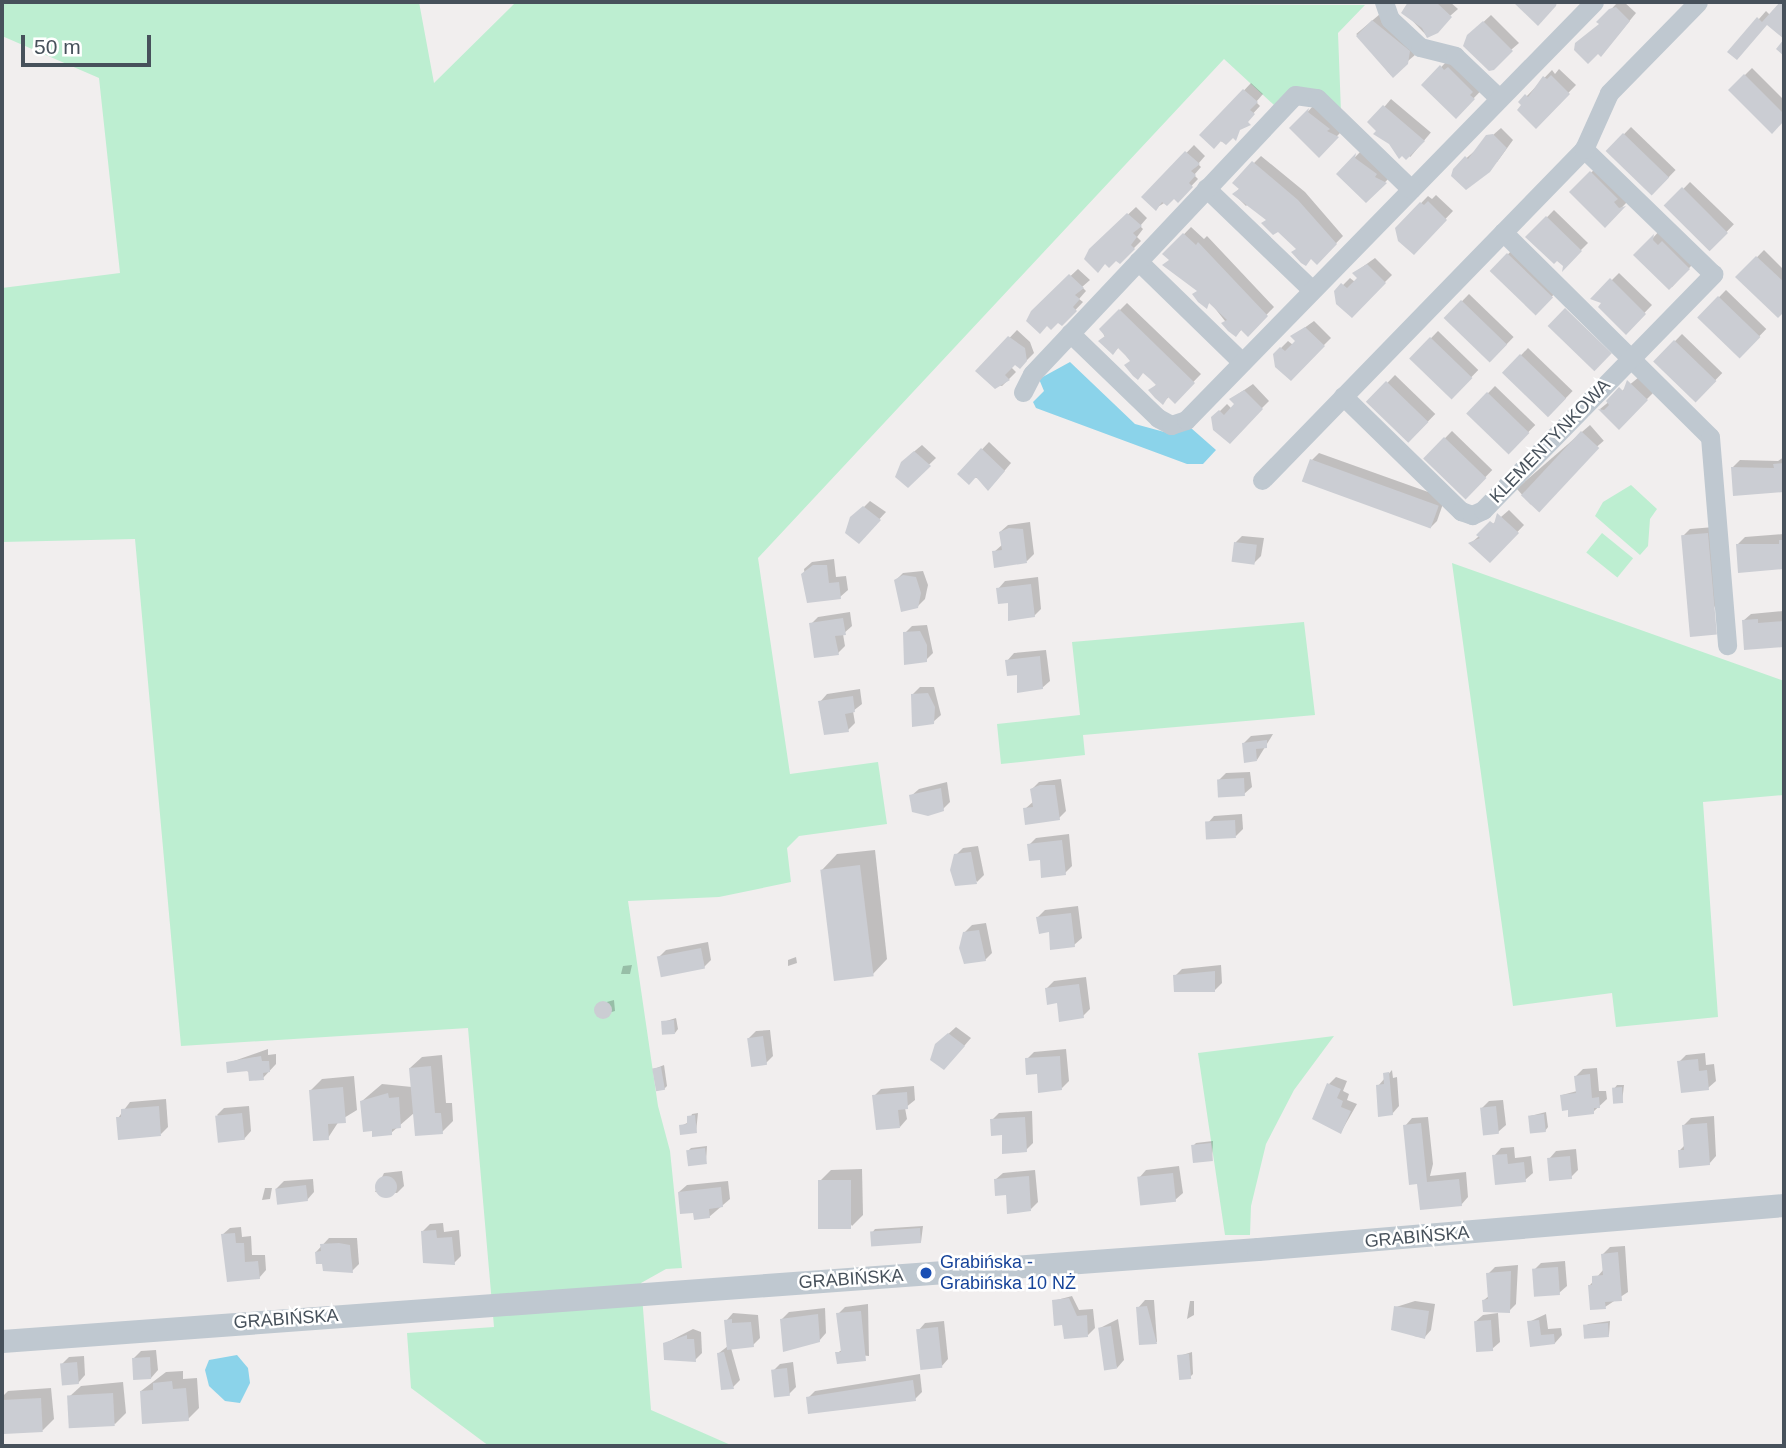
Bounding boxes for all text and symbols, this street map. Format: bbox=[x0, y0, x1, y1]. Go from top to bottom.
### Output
scale bar bbox=[24, 21, 154, 65]
text: 50 m bbox=[34, 35, 81, 58]
street label: KLEMENTYNKOWA bbox=[1485, 374, 1615, 508]
street label: GRABIŃSKA bbox=[1364, 1222, 1470, 1252]
place label: Grabińska - Grabińska 10 NŻ bbox=[940, 1252, 1076, 1294]
street label: GRABIŃSKA bbox=[798, 1265, 904, 1293]
marker: Grabińska - Grabińska 10 NŻ bbox=[918, 1265, 934, 1281]
street label: GRABIŃSKA bbox=[233, 1305, 339, 1333]

